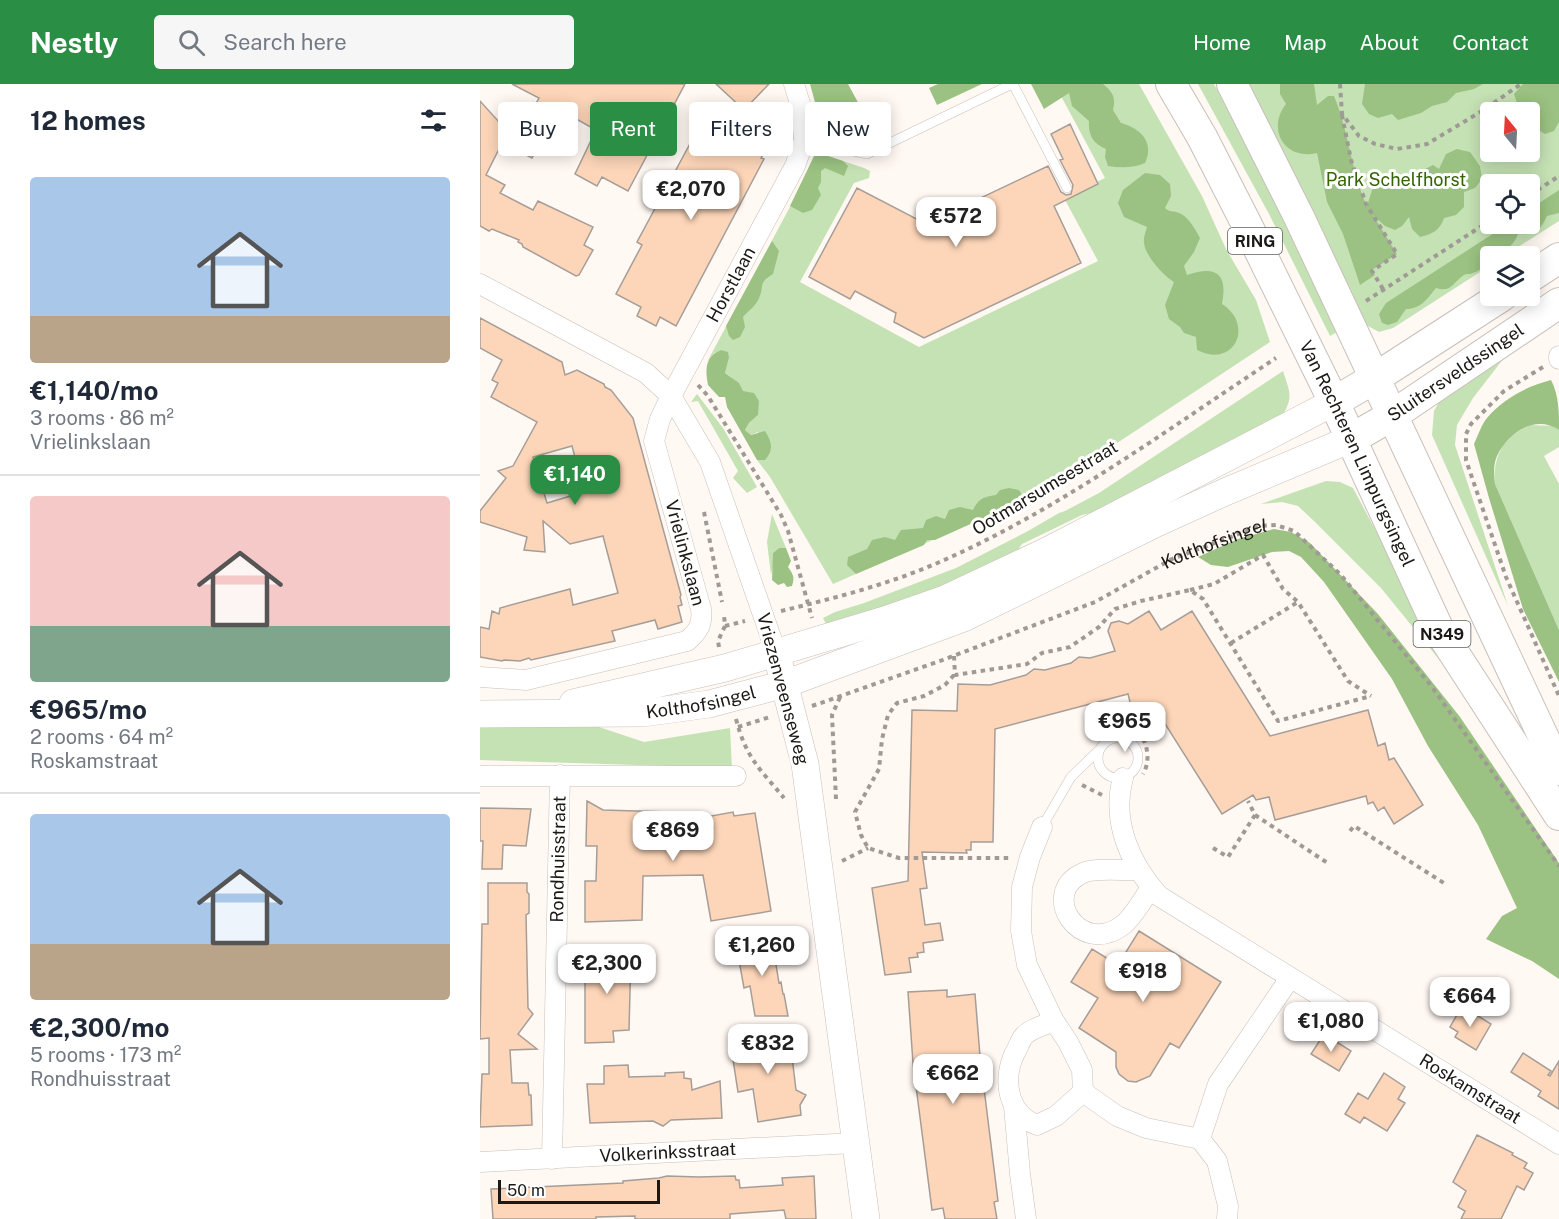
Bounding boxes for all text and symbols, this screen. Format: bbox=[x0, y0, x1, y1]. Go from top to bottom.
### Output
search box bbox=[154, 15, 574, 69]
text: Nestly bbox=[30, 26, 118, 59]
icon: search bbox=[175, 26, 208, 59]
text: Search here bbox=[223, 29, 347, 55]
text: Home bbox=[1193, 30, 1251, 55]
text: Map bbox=[1284, 30, 1327, 55]
text: About bbox=[1360, 30, 1419, 55]
text: Contact bbox=[1452, 30, 1529, 55]
chip: Buy bbox=[498, 102, 578, 156]
chip: Rent bbox=[590, 102, 677, 156]
chip: Filters bbox=[689, 102, 793, 156]
chip: New bbox=[805, 102, 891, 156]
north arrow bbox=[1480, 102, 1540, 162]
map controls bbox=[1480, 102, 1540, 306]
icon: filters bbox=[417, 104, 450, 137]
text: 12 homes bbox=[30, 105, 146, 136]
park label: Park Schelfhorst bbox=[1326, 169, 1466, 190]
pin: €2,070 bbox=[642, 170, 740, 221]
button: locate bbox=[1480, 174, 1540, 234]
text: €2,070 bbox=[656, 177, 726, 201]
pin: €572 bbox=[920, 197, 992, 248]
text: €572 bbox=[930, 204, 982, 228]
icon: home bbox=[186, 216, 294, 324]
road number: RING bbox=[1228, 228, 1282, 254]
street label: Horstlaan bbox=[702, 243, 759, 326]
button: layers bbox=[1480, 246, 1540, 306]
street label: Sluitersveldssingel bbox=[1383, 319, 1528, 426]
street label: Van Rechteren Limpurgsingel bbox=[1296, 337, 1419, 570]
text: €1,140/mo bbox=[30, 375, 158, 406]
text: 3 rooms · 86 m² bbox=[30, 406, 174, 430]
text: Vrielinkslaan bbox=[30, 430, 151, 454]
street label: Ootmarsumsestraat bbox=[968, 436, 1121, 539]
pin: €1,140 bbox=[526, 455, 624, 506]
text: €1,140 bbox=[544, 462, 606, 486]
street label: Vrielinkslaan bbox=[661, 498, 710, 608]
street label: Kolthofsingel bbox=[1157, 515, 1268, 573]
icon: home bbox=[186, 535, 294, 643]
street label: Vriezenveenseweg bbox=[753, 611, 814, 767]
road number: N349 bbox=[1414, 621, 1470, 647]
street label: Kolthofsingel bbox=[645, 681, 758, 722]
text: €965/mo bbox=[30, 694, 147, 725]
pin: €965 bbox=[1089, 702, 1161, 753]
text: €965 bbox=[1099, 709, 1151, 733]
text: 2 rooms · 64 m² bbox=[30, 725, 173, 749]
text: Roskamstraat bbox=[30, 749, 158, 773]
street label: Rondhuisstraat bbox=[546, 795, 570, 923]
pin: €869 bbox=[637, 811, 709, 862]
text: €869 bbox=[647, 818, 699, 842]
icon: home bbox=[186, 853, 294, 961]
pin: €1,260 bbox=[713, 926, 811, 977]
text: €1,260 bbox=[729, 933, 795, 957]
pin: €2,300 bbox=[558, 944, 656, 995]
text: €2,300 bbox=[572, 951, 642, 975]
pin: €918 bbox=[1107, 952, 1179, 1003]
text: €918 bbox=[1119, 959, 1167, 983]
pin: €664 bbox=[1434, 977, 1506, 1028]
text: €664 bbox=[1444, 984, 1496, 1008]
pin: €1,080 bbox=[1282, 1002, 1380, 1053]
text: €1,080 bbox=[1298, 1009, 1364, 1033]
text: €2,300/mo bbox=[30, 1012, 169, 1043]
pin: €832 bbox=[732, 1024, 804, 1075]
text: €832 bbox=[742, 1031, 794, 1055]
text: 5 rooms · 173 m² bbox=[30, 1043, 181, 1067]
street label: Roskamstraat bbox=[1416, 1049, 1525, 1128]
pin: €662 bbox=[917, 1054, 989, 1105]
text: €662 bbox=[927, 1061, 979, 1085]
text: Rondhuisstraat bbox=[30, 1067, 171, 1091]
street label: Volkerinksstraat bbox=[599, 1138, 737, 1166]
scale bar bbox=[498, 1177, 660, 1204]
text: 50 m bbox=[507, 1181, 545, 1200]

